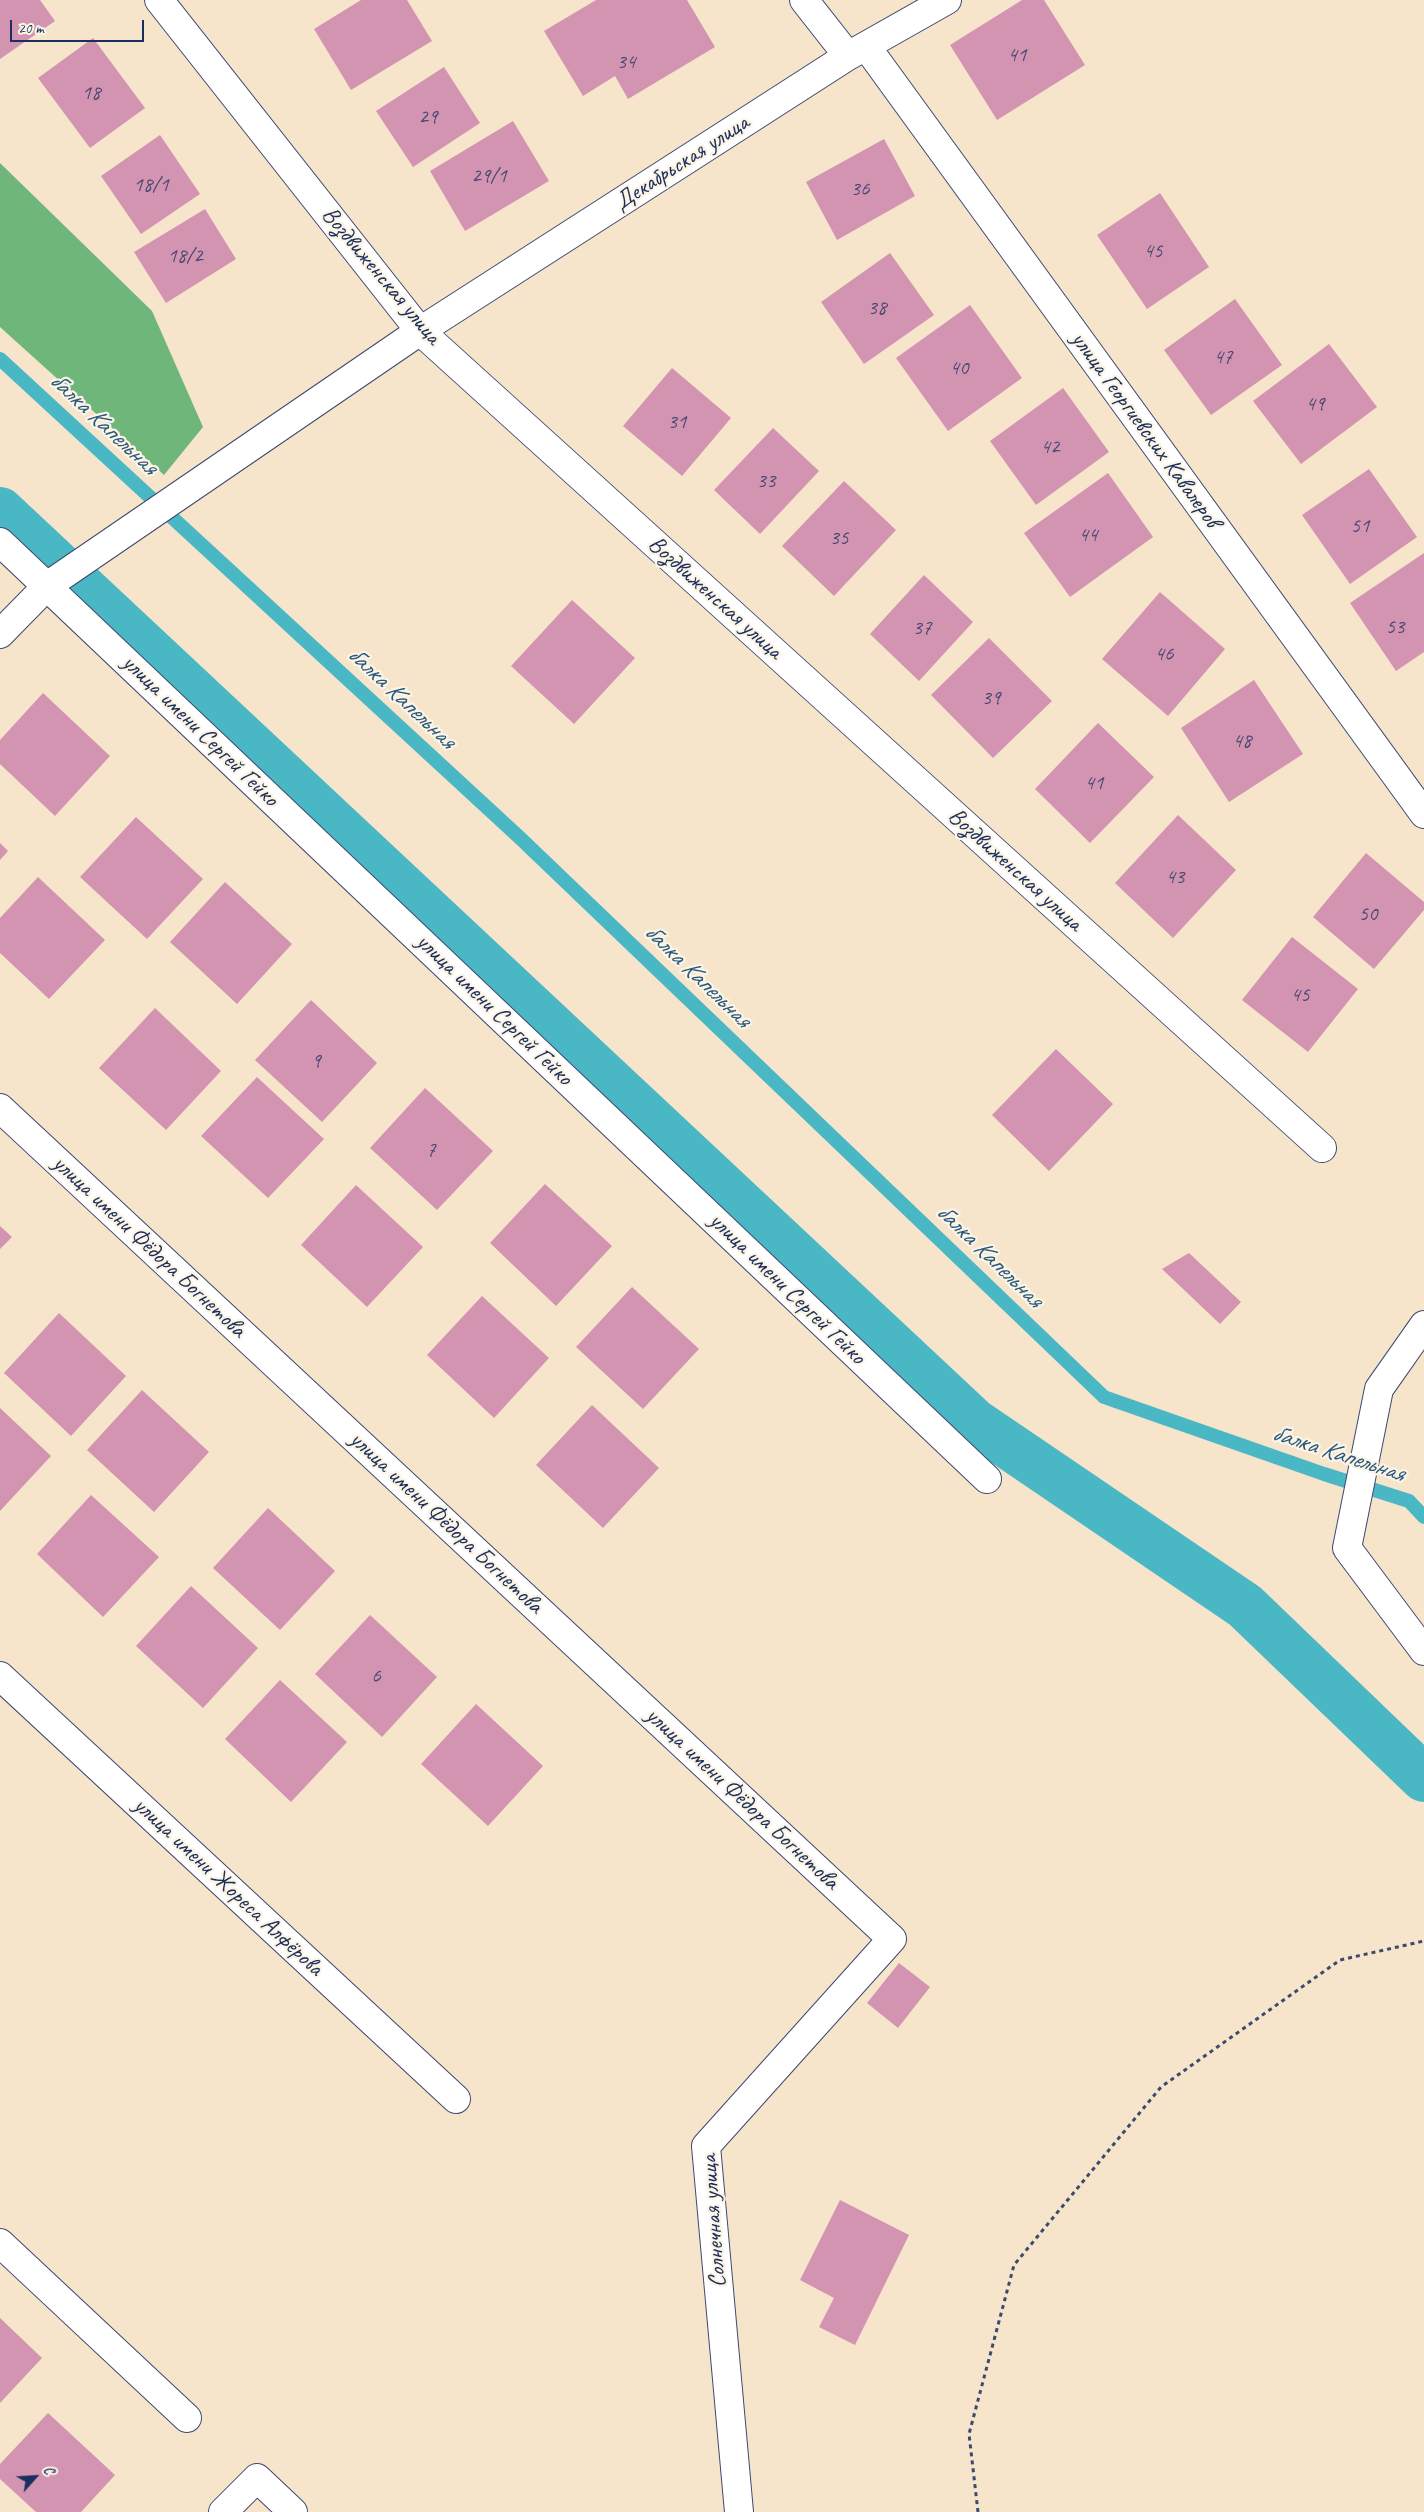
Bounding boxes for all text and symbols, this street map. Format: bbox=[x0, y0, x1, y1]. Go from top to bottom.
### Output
scale bar bbox=[12, 10, 146, 42]
text: 20 m bbox=[18, 19, 44, 38]
house number: 41 bbox=[1008, 42, 1026, 68]
house number: 34 bbox=[617, 49, 635, 75]
house number: 18 bbox=[82, 80, 100, 106]
house number: 29 bbox=[419, 104, 437, 130]
street label: Декабрьская улица bbox=[609, 109, 755, 217]
house number: 29/1 bbox=[471, 163, 507, 189]
house number: 18/1 bbox=[133, 172, 169, 198]
house number: 36 bbox=[851, 176, 869, 202]
street label: Воздвиженская улица bbox=[315, 201, 447, 351]
house number: 45 bbox=[1144, 238, 1162, 264]
house number: 18/2 bbox=[167, 243, 203, 269]
house number: 38 bbox=[868, 295, 886, 321]
street label: улица Георгиевских Кавалеров bbox=[1064, 326, 1226, 534]
house number: 47 bbox=[1214, 344, 1232, 370]
house number: 40 bbox=[950, 355, 968, 381]
water label: балка Капельная bbox=[43, 366, 163, 482]
house number: 49 bbox=[1306, 391, 1324, 417]
house number: 31 bbox=[668, 409, 686, 435]
house number: 42 bbox=[1041, 434, 1059, 460]
house number: 33 bbox=[757, 468, 775, 494]
house number: 51 bbox=[1351, 513, 1369, 539]
house number: 44 bbox=[1079, 522, 1097, 548]
house number: 35 bbox=[830, 525, 848, 551]
street label: Воздвиженская улица bbox=[642, 530, 788, 666]
house number: 53 bbox=[1386, 614, 1404, 640]
house number: 37 bbox=[913, 615, 931, 641]
water label: балка Капельная bbox=[341, 640, 461, 756]
house number: 46 bbox=[1155, 641, 1173, 667]
street label: улица имени Сергей Гейко bbox=[116, 649, 284, 813]
house number: 39 bbox=[982, 685, 1000, 711]
house number: 48 bbox=[1233, 728, 1251, 754]
house number: 41 bbox=[1085, 770, 1103, 796]
street label: Воздвиженская улица bbox=[942, 802, 1088, 938]
house number: 43 bbox=[1166, 864, 1184, 890]
house number: 50 bbox=[1359, 901, 1377, 927]
water label: балка Капельная bbox=[637, 918, 757, 1034]
street label: улица имени Сергей Гейко bbox=[410, 928, 578, 1092]
house number: 45 bbox=[1291, 982, 1309, 1008]
house number: 9 bbox=[311, 1048, 321, 1074]
house number: 7 bbox=[426, 1137, 436, 1163]
street label: улица имени Фёдора Богнетова bbox=[46, 1150, 252, 1344]
water label: балка Капельная bbox=[929, 1198, 1049, 1314]
street label: улица имени Сергей Гейко bbox=[703, 1207, 871, 1371]
water label: балка Капельная bbox=[1268, 1419, 1408, 1489]
street label: улица имени Фёдора Богнетова bbox=[343, 1426, 549, 1620]
house number: 6 bbox=[371, 1663, 381, 1689]
street label: улица имени Фёдора Богнетова bbox=[639, 1702, 845, 1896]
street label: улица имени Жореса Алфёрова bbox=[127, 1792, 329, 1982]
street label: Солнечная улица bbox=[695, 2154, 733, 2288]
north arrow bbox=[10, 2452, 60, 2502]
text: С bbox=[40, 2463, 58, 2477]

